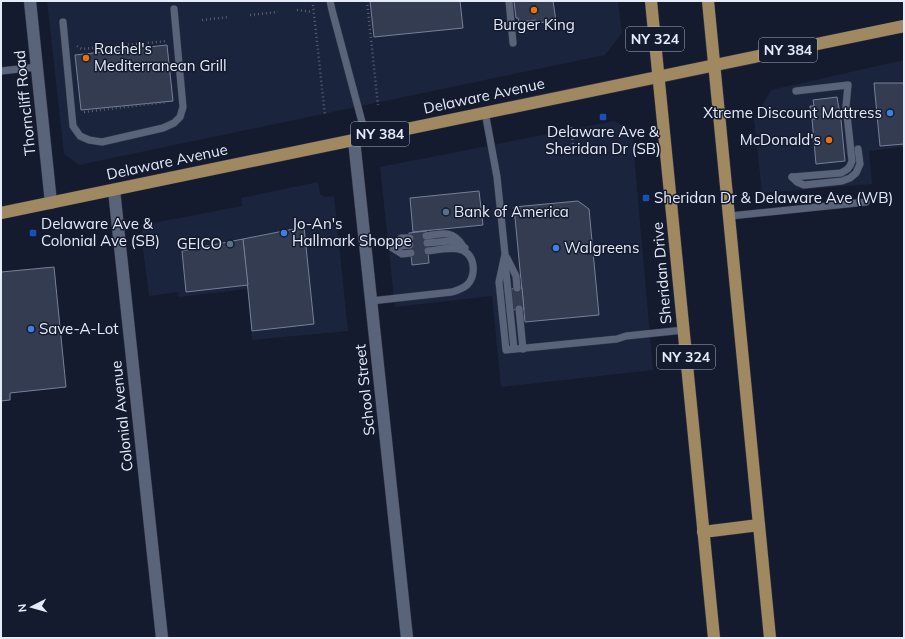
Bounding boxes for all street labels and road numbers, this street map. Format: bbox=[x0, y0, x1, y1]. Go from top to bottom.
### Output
road number: NY 324 bbox=[626, 27, 684, 51]
road number: NY 384 bbox=[759, 38, 817, 62]
street label: Thorncliff Road bbox=[10, 49, 39, 157]
street label: Delaware Avenue bbox=[422, 73, 546, 118]
road number: NY 384 bbox=[351, 122, 409, 146]
street label: Delaware Avenue bbox=[105, 139, 229, 184]
street label: Sheridan Drive bbox=[648, 221, 675, 325]
street label: School Street bbox=[350, 343, 379, 437]
road number: NY 324 bbox=[657, 345, 715, 369]
street label: Colonial Avenue bbox=[106, 360, 137, 473]

